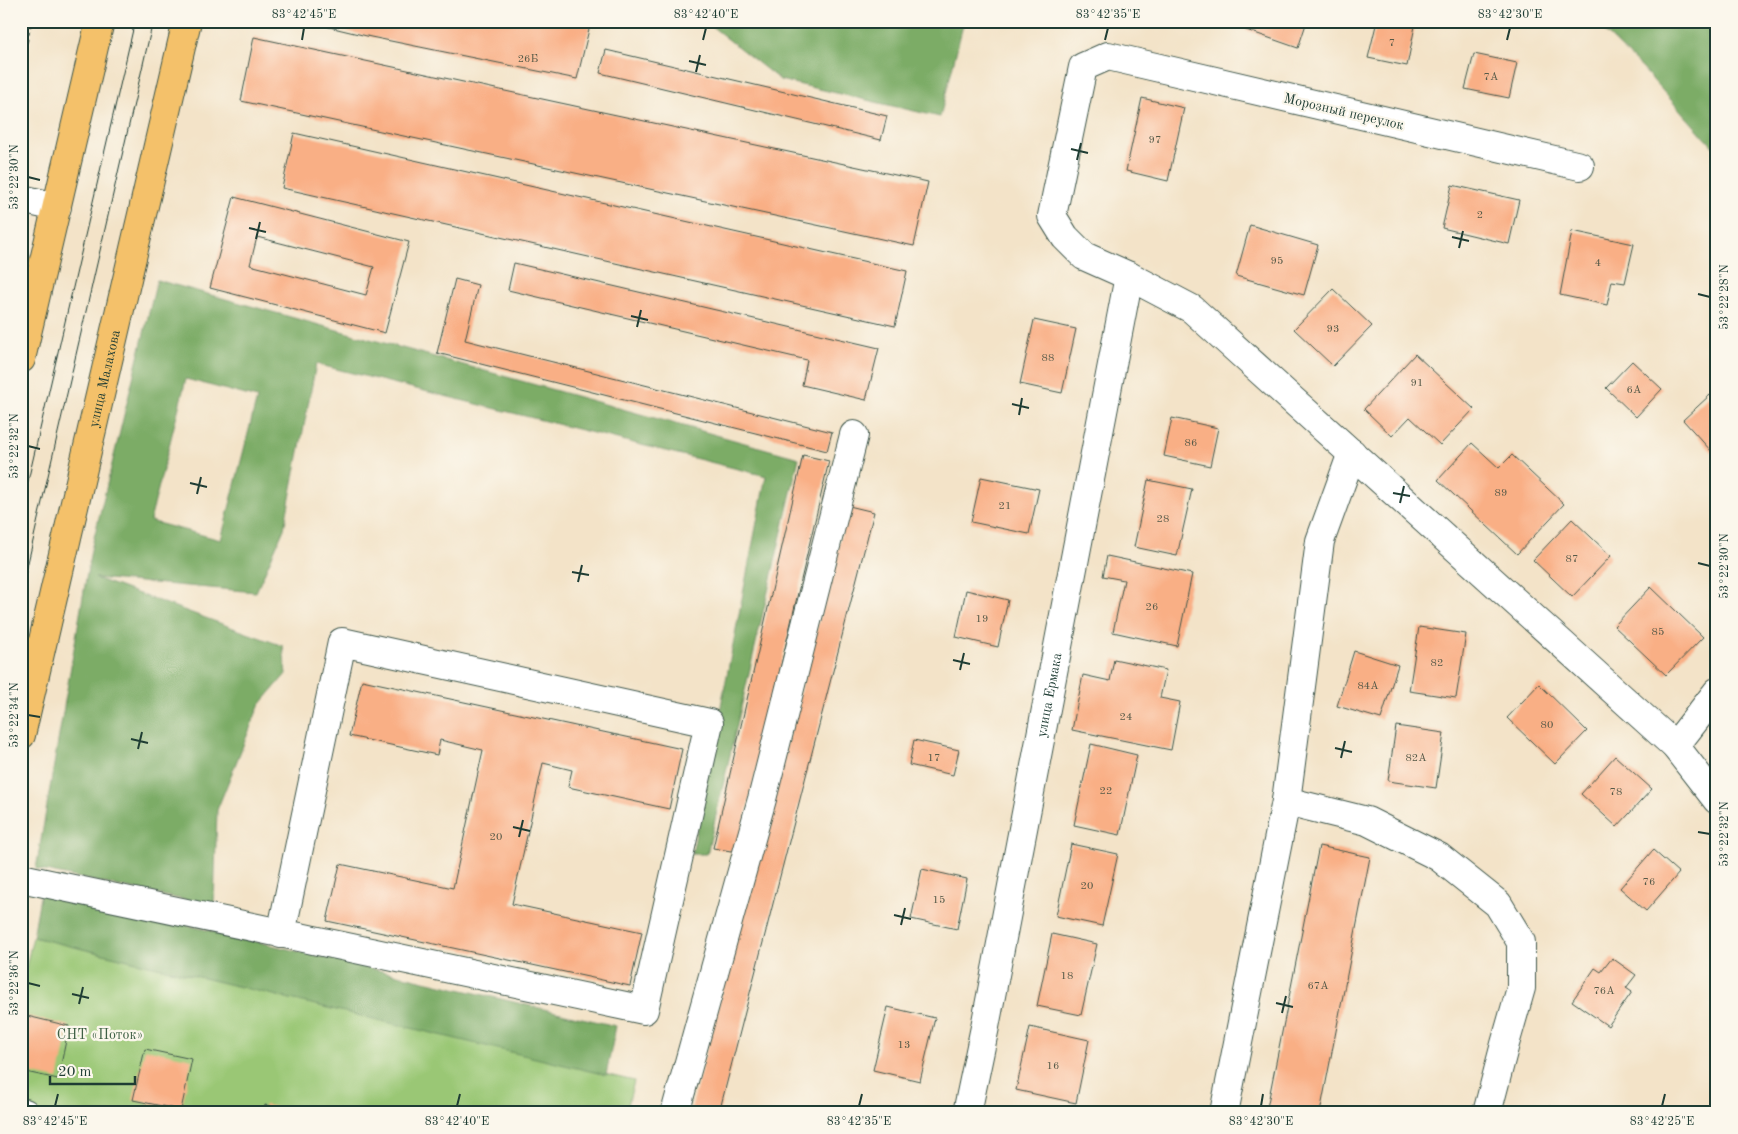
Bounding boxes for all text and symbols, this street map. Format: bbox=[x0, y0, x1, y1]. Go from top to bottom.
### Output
text: 83°42'45"E bbox=[272, 8, 336, 21]
text: 83°42'35"E bbox=[1076, 8, 1140, 21]
text: 83°42'40"E bbox=[674, 9, 738, 21]
text: 83°42'30"E bbox=[1478, 9, 1542, 21]
house number: 7 bbox=[1389, 38, 1395, 49]
house number: 26Б bbox=[518, 54, 538, 65]
house number: 7А bbox=[1484, 72, 1499, 83]
street label: Морозный переулок bbox=[1282, 91, 1405, 133]
house number: 97 bbox=[1149, 135, 1161, 146]
text: 53°22'30"N bbox=[8, 144, 21, 210]
house number: 2 bbox=[1477, 210, 1483, 221]
house number: 95 bbox=[1271, 256, 1283, 267]
house number: 4 bbox=[1595, 258, 1601, 269]
text: 53°22'28"N bbox=[1718, 264, 1731, 330]
house number: 93 bbox=[1327, 324, 1339, 335]
street label: улица Малахова bbox=[87, 328, 123, 429]
house number: 88 bbox=[1042, 353, 1054, 364]
house number: 91 bbox=[1411, 378, 1423, 389]
house number: 6А bbox=[1627, 385, 1642, 396]
text: 53°22'32"N bbox=[8, 413, 21, 479]
house number: 86 bbox=[1185, 438, 1197, 449]
house number: 89 bbox=[1495, 488, 1507, 499]
house number: 21 bbox=[999, 501, 1011, 512]
house number: 28 bbox=[1157, 514, 1169, 525]
text: 53°22'30"N bbox=[1718, 533, 1731, 599]
house number: 87 bbox=[1566, 554, 1578, 565]
house number: 26 bbox=[1146, 602, 1158, 613]
house number: 19 bbox=[976, 614, 988, 625]
house number: 85 bbox=[1652, 627, 1664, 638]
street label: улица Ермака bbox=[1035, 652, 1065, 738]
house number: 82 bbox=[1431, 658, 1443, 669]
house number: 84А bbox=[1357, 681, 1379, 692]
text: 53°22'34"N bbox=[8, 682, 21, 748]
house number: 24 bbox=[1120, 712, 1132, 723]
house number: 80 bbox=[1541, 720, 1553, 731]
house number: 17 bbox=[928, 753, 940, 764]
house number: 82А bbox=[1405, 753, 1427, 764]
house number: 22 bbox=[1100, 786, 1112, 797]
house number: 78 bbox=[1610, 787, 1622, 798]
text: 53°22'32"N bbox=[1718, 801, 1731, 867]
house number: 20 bbox=[490, 832, 502, 843]
house number: 76 bbox=[1643, 877, 1655, 888]
house number: 20 bbox=[1081, 881, 1093, 892]
house number: 15 bbox=[933, 895, 945, 906]
text: 53°22'36"N bbox=[8, 950, 21, 1016]
house number: 18 bbox=[1061, 971, 1073, 982]
house number: 67А bbox=[1307, 981, 1329, 992]
house number: 76А bbox=[1593, 986, 1615, 997]
park label: СНТ «Поток» bbox=[57, 1028, 143, 1042]
house number: 13 bbox=[898, 1040, 910, 1051]
scale bar bbox=[50, 1054, 135, 1086]
house number: 16 bbox=[1047, 1061, 1059, 1072]
text: 20 m bbox=[58, 1065, 92, 1080]
text: 83°42'45"E bbox=[23, 1115, 87, 1128]
text: 83°42'35"E bbox=[827, 1115, 891, 1128]
text: 83°42'25"E bbox=[1630, 1115, 1694, 1128]
text: 83°42'40"E bbox=[425, 1116, 489, 1128]
text: 83°42'30"E bbox=[1229, 1116, 1293, 1128]

